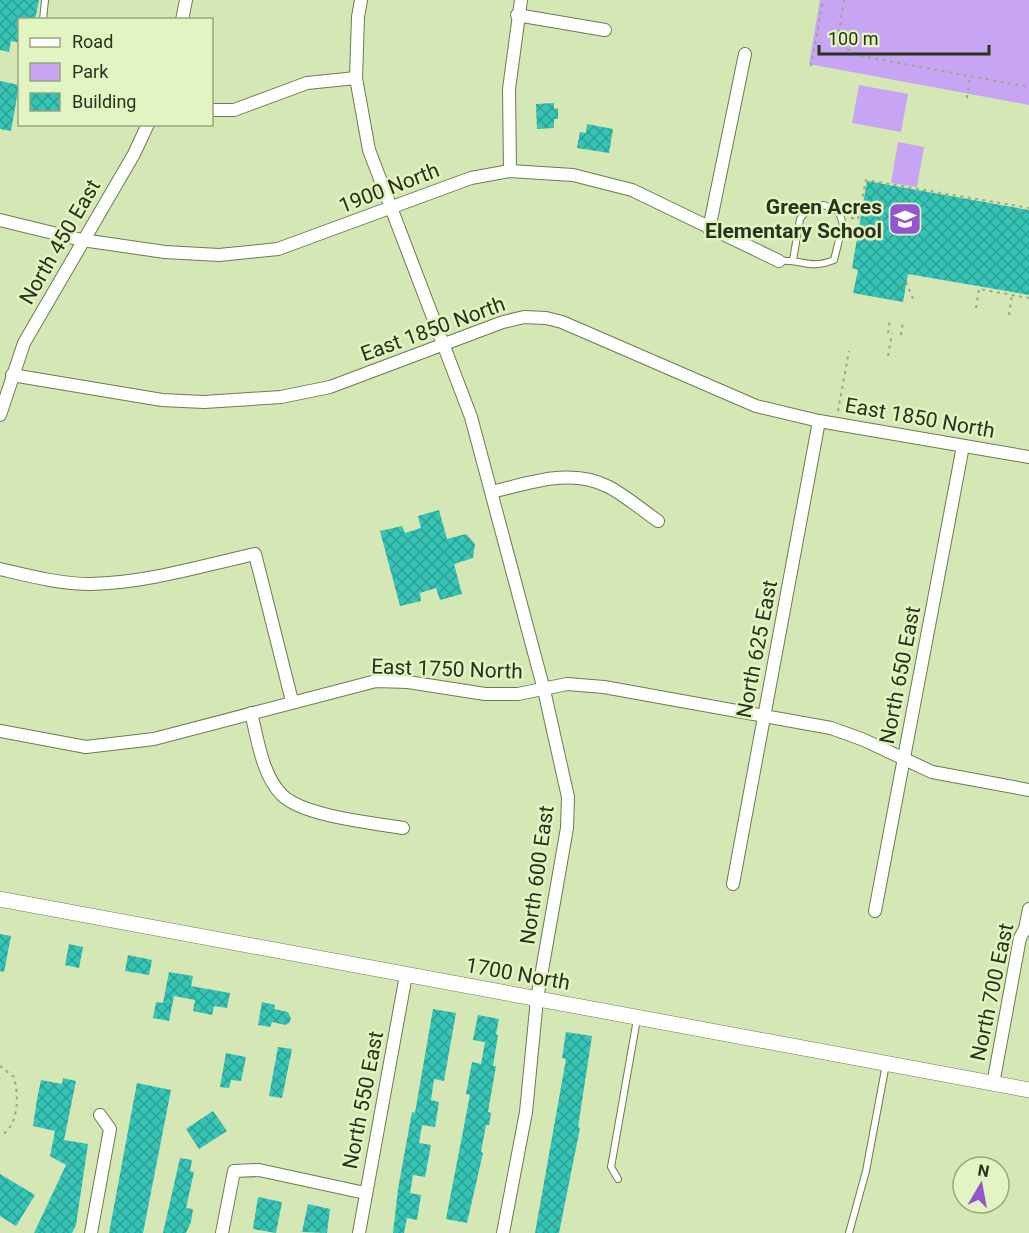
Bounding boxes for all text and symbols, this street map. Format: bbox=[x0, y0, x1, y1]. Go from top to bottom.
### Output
legend bbox=[18, 18, 213, 126]
scale bar bbox=[819, 18, 988, 56]
text: 100 m bbox=[828, 28, 879, 49]
text: Road bbox=[72, 31, 113, 52]
text: Park bbox=[72, 61, 109, 82]
text: Building bbox=[72, 91, 136, 112]
street label: 1900 North bbox=[335, 158, 443, 218]
street label: North 450 East bbox=[15, 175, 105, 309]
place label: Green Acres Elementary School bbox=[705, 195, 882, 243]
school or university icon: Green Acres Elementary School bbox=[887, 201, 923, 237]
street label: East 1850 North bbox=[358, 292, 508, 366]
street label: East 1850 North bbox=[843, 393, 997, 443]
street label: North 625 East bbox=[732, 578, 782, 720]
street label: North 650 East bbox=[875, 604, 925, 746]
street label: East 1750 North bbox=[371, 654, 523, 684]
street label: North 600 East bbox=[515, 804, 559, 946]
street label: North 700 East bbox=[966, 921, 1018, 1063]
street label: 1700 North bbox=[464, 953, 572, 995]
street label: North 550 East bbox=[338, 1029, 388, 1171]
north arrow bbox=[951, 1155, 1011, 1215]
text: N bbox=[976, 1160, 991, 1181]

